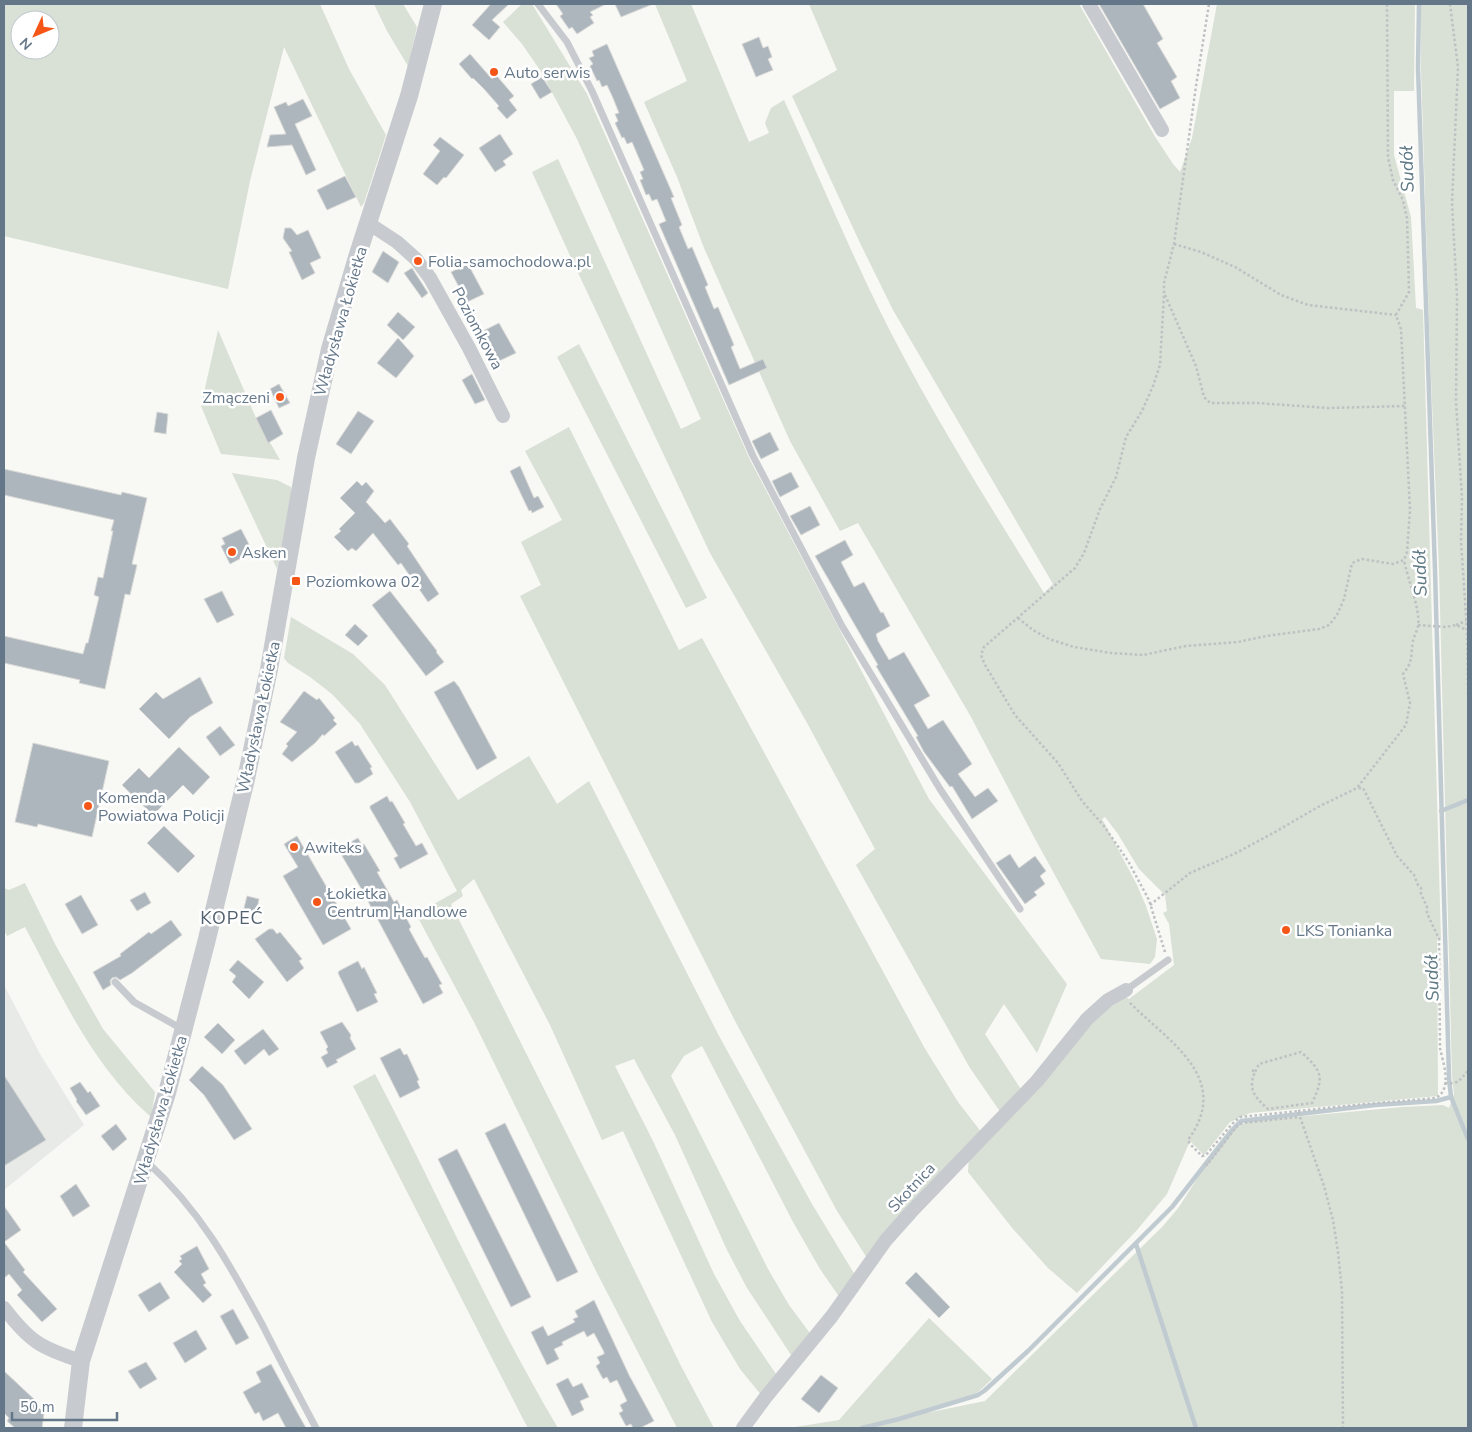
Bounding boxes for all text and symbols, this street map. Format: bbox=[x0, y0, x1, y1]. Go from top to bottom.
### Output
north arrow bbox=[10, 10, 60, 60]
text: N bbox=[16, 33, 36, 54]
place label: Auto serwis bbox=[504, 62, 590, 84]
marker: Auto serwis bbox=[488, 66, 500, 78]
water label: Sudół bbox=[1394, 144, 1420, 193]
street label: Władysława Łokietka bbox=[309, 244, 373, 399]
place label: Folia-samochodowa.pl bbox=[428, 251, 591, 273]
marker: Folia-samochodowa.pl bbox=[412, 255, 424, 267]
street label: Poziomkowa bbox=[446, 283, 508, 374]
place label: Zmączeni bbox=[202, 387, 270, 409]
marker: Zmączeni bbox=[274, 391, 286, 403]
place label: Asken bbox=[242, 542, 287, 564]
marker: Asken bbox=[226, 546, 238, 558]
water label: Sudół bbox=[1407, 548, 1433, 597]
place label: Poziomkowa 02 bbox=[306, 571, 420, 593]
marker: Poziomkowa 02 bbox=[290, 575, 302, 587]
street label: Władysława Łokietka bbox=[232, 639, 286, 795]
place label: Komenda Powiatowa Policji bbox=[98, 787, 224, 827]
marker: Komenda Powiatowa Policji bbox=[82, 800, 94, 812]
place label: Awiteks bbox=[304, 837, 362, 859]
marker: Awiteks bbox=[288, 841, 300, 853]
place label: Łokietka Centrum Handlowe bbox=[326, 883, 467, 923]
marker: Łokietka Centrum Handlowe bbox=[311, 896, 323, 908]
district label: KOPEĆ bbox=[200, 906, 264, 930]
place label: LKS Tonianka bbox=[1296, 920, 1392, 942]
marker: LKS Tonianka bbox=[1280, 924, 1292, 936]
water label: Sudół bbox=[1419, 953, 1445, 1002]
street label: Władysława Łokietka bbox=[129, 1033, 193, 1188]
street label: Skotnica bbox=[883, 1158, 940, 1217]
scale bar bbox=[12, 1390, 118, 1422]
text: 50 m bbox=[20, 1397, 55, 1417]

